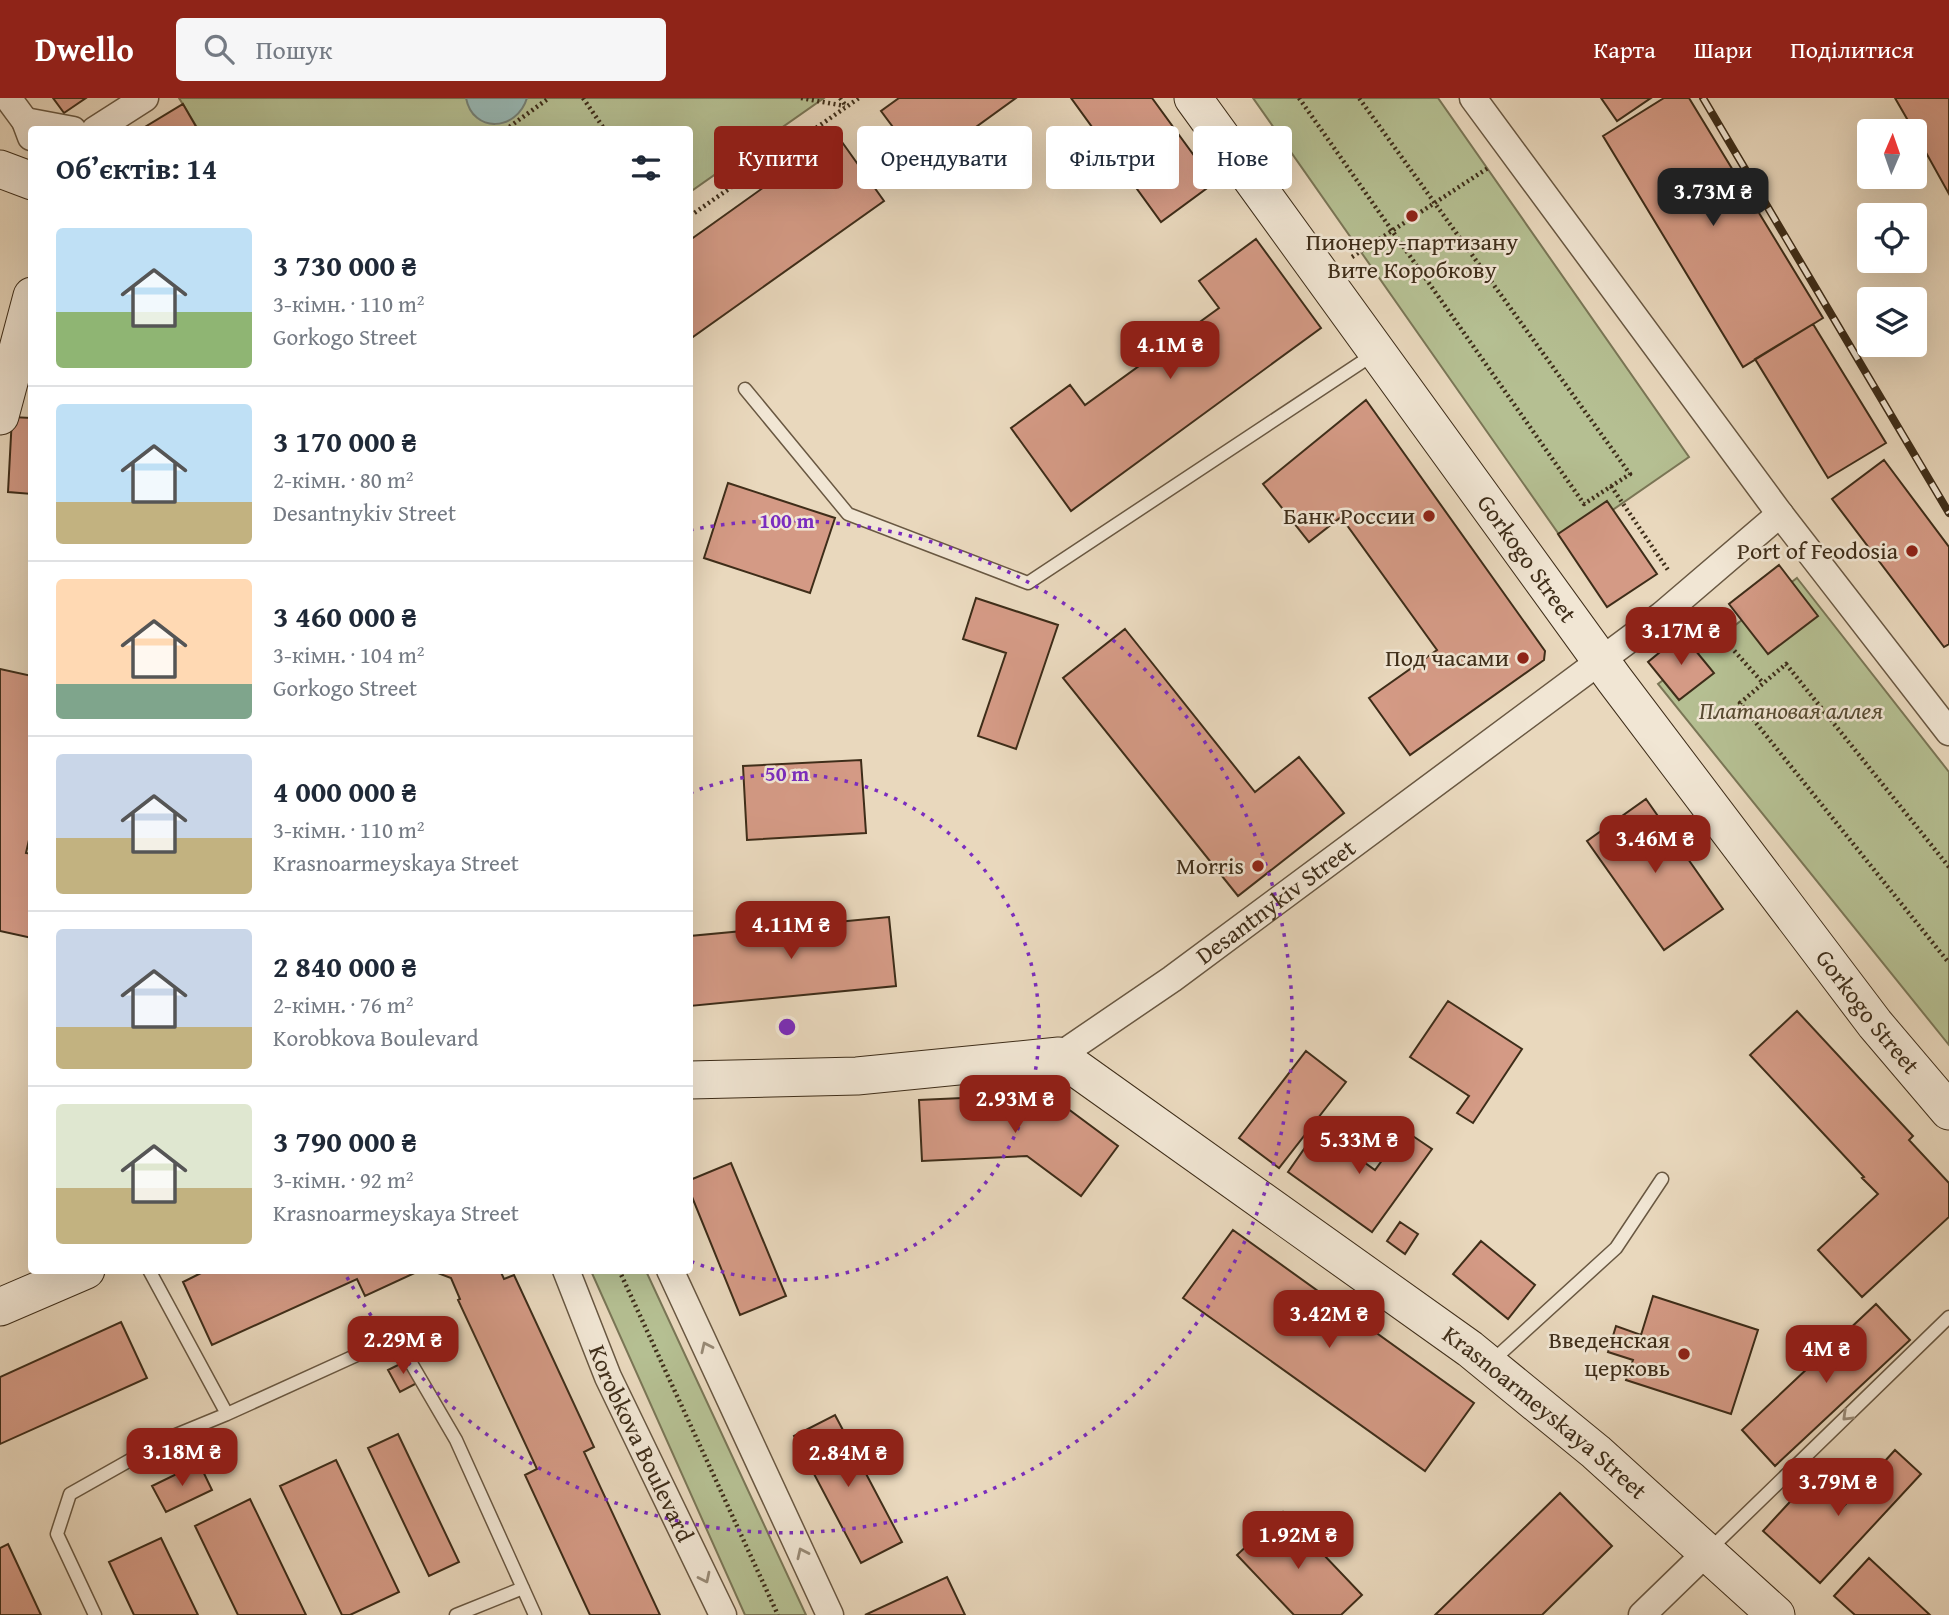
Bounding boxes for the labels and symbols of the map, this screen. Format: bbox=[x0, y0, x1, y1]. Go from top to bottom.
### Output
north arrow bbox=[1857, 119, 1927, 189]
pin: 3.73M ₴ bbox=[1648, 169, 1778, 228]
marker: Пионеру-партизану Вите Коробкову bbox=[1404, 208, 1420, 224]
place label: Пионеру-партизану Вите Коробкову bbox=[1306, 224, 1518, 287]
pin: 4.1M ₴ bbox=[1113, 322, 1227, 381]
street label: Gorkogo Street bbox=[1469, 487, 1586, 630]
place label: Банк России bbox=[1283, 498, 1415, 533]
text: 100 m bbox=[759, 505, 815, 536]
marker: Банк России bbox=[1421, 508, 1437, 524]
place label: Port of Feodosia bbox=[1737, 533, 1899, 568]
marker: Port of Feodosia bbox=[1904, 543, 1920, 559]
pin: 3.17M ₴ bbox=[1616, 608, 1746, 667]
place label: Под часами bbox=[1385, 640, 1509, 675]
marker: Под часами bbox=[1515, 650, 1531, 666]
park label: Платановая аллея bbox=[1699, 693, 1883, 728]
text: 50 m bbox=[765, 758, 809, 789]
pin: 3.46M ₴ bbox=[1590, 816, 1720, 875]
street label: Desantnykiv Street bbox=[1188, 830, 1363, 973]
place label: Morris bbox=[1176, 848, 1244, 883]
marker: Morris bbox=[1250, 858, 1266, 874]
pin: 4.11M ₴ bbox=[726, 902, 856, 961]
street label: Gorkogo Street bbox=[1808, 942, 1929, 1082]
centre of rings bbox=[775, 1015, 799, 1039]
pin: 2.93M ₴ bbox=[950, 1076, 1080, 1135]
pin: 5.33M ₴ bbox=[1294, 1116, 1424, 1176]
pin: 3.42M ₴ bbox=[1264, 1290, 1394, 1350]
pin: 2.29M ₴ bbox=[338, 1316, 468, 1376]
street label: Krasnoarmeyskaya Street bbox=[1436, 1317, 1656, 1508]
place label: Введенская церковь bbox=[1548, 1322, 1670, 1385]
pin: 4M ₴ bbox=[1785, 1326, 1867, 1385]
street label: Korobkova Boulevard bbox=[580, 1340, 703, 1548]
one-way arrow bbox=[700, 1342, 714, 1354]
marker: Введенская церковь bbox=[1676, 1346, 1692, 1362]
one-way arrow bbox=[1843, 1408, 1856, 1421]
pin: 3.18M ₴ bbox=[117, 1428, 247, 1488]
pin: 2.84M ₴ bbox=[783, 1430, 913, 1489]
pin: 3.79M ₴ bbox=[1773, 1458, 1903, 1518]
pin: 1.92M ₴ bbox=[1233, 1512, 1363, 1571]
one-way arrow bbox=[796, 1548, 810, 1560]
one-way arrow bbox=[697, 1571, 711, 1583]

